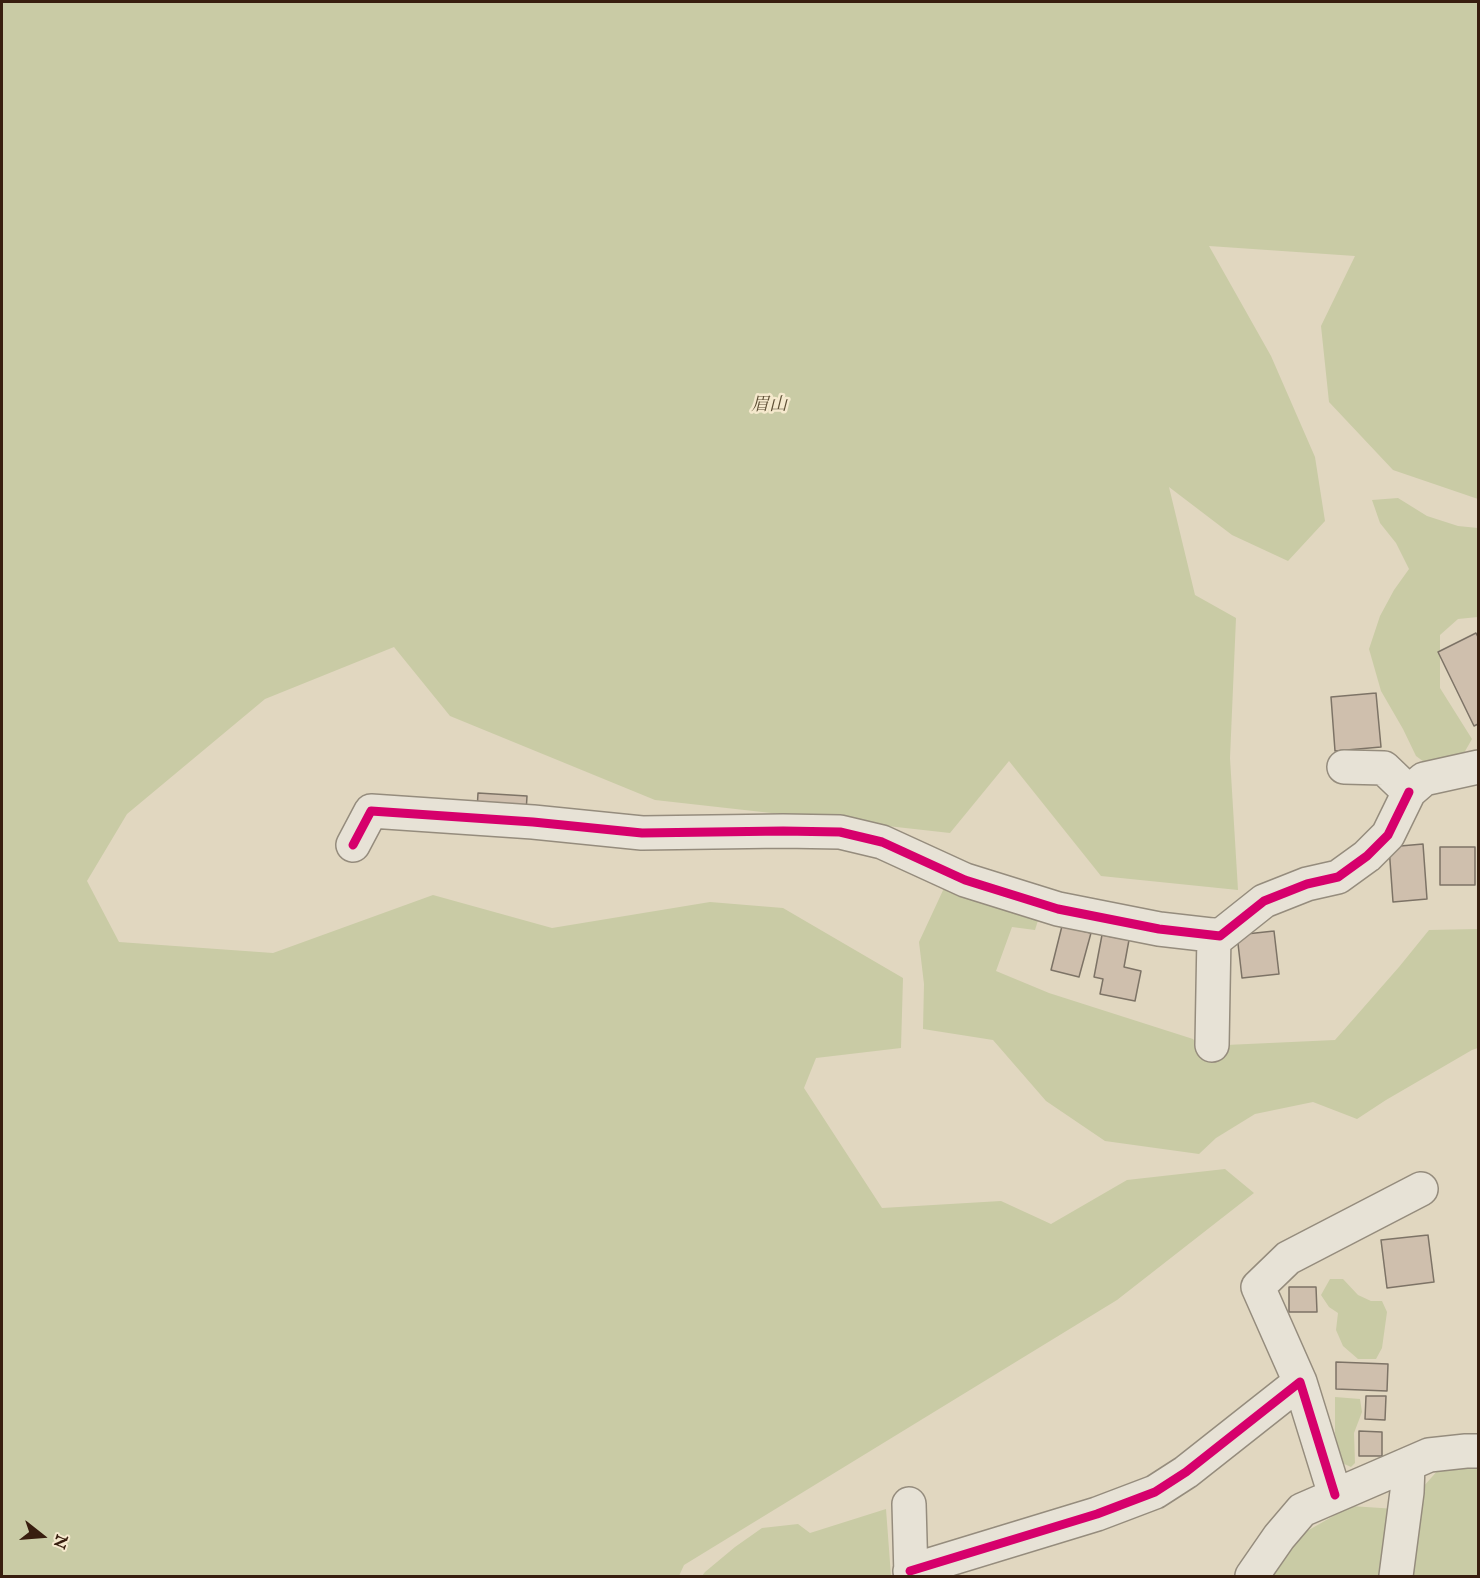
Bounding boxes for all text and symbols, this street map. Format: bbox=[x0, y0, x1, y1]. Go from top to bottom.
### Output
park label: 眉山 bbox=[751, 395, 787, 417]
north arrow bbox=[12, 1506, 72, 1566]
text: N bbox=[48, 1532, 71, 1551]

